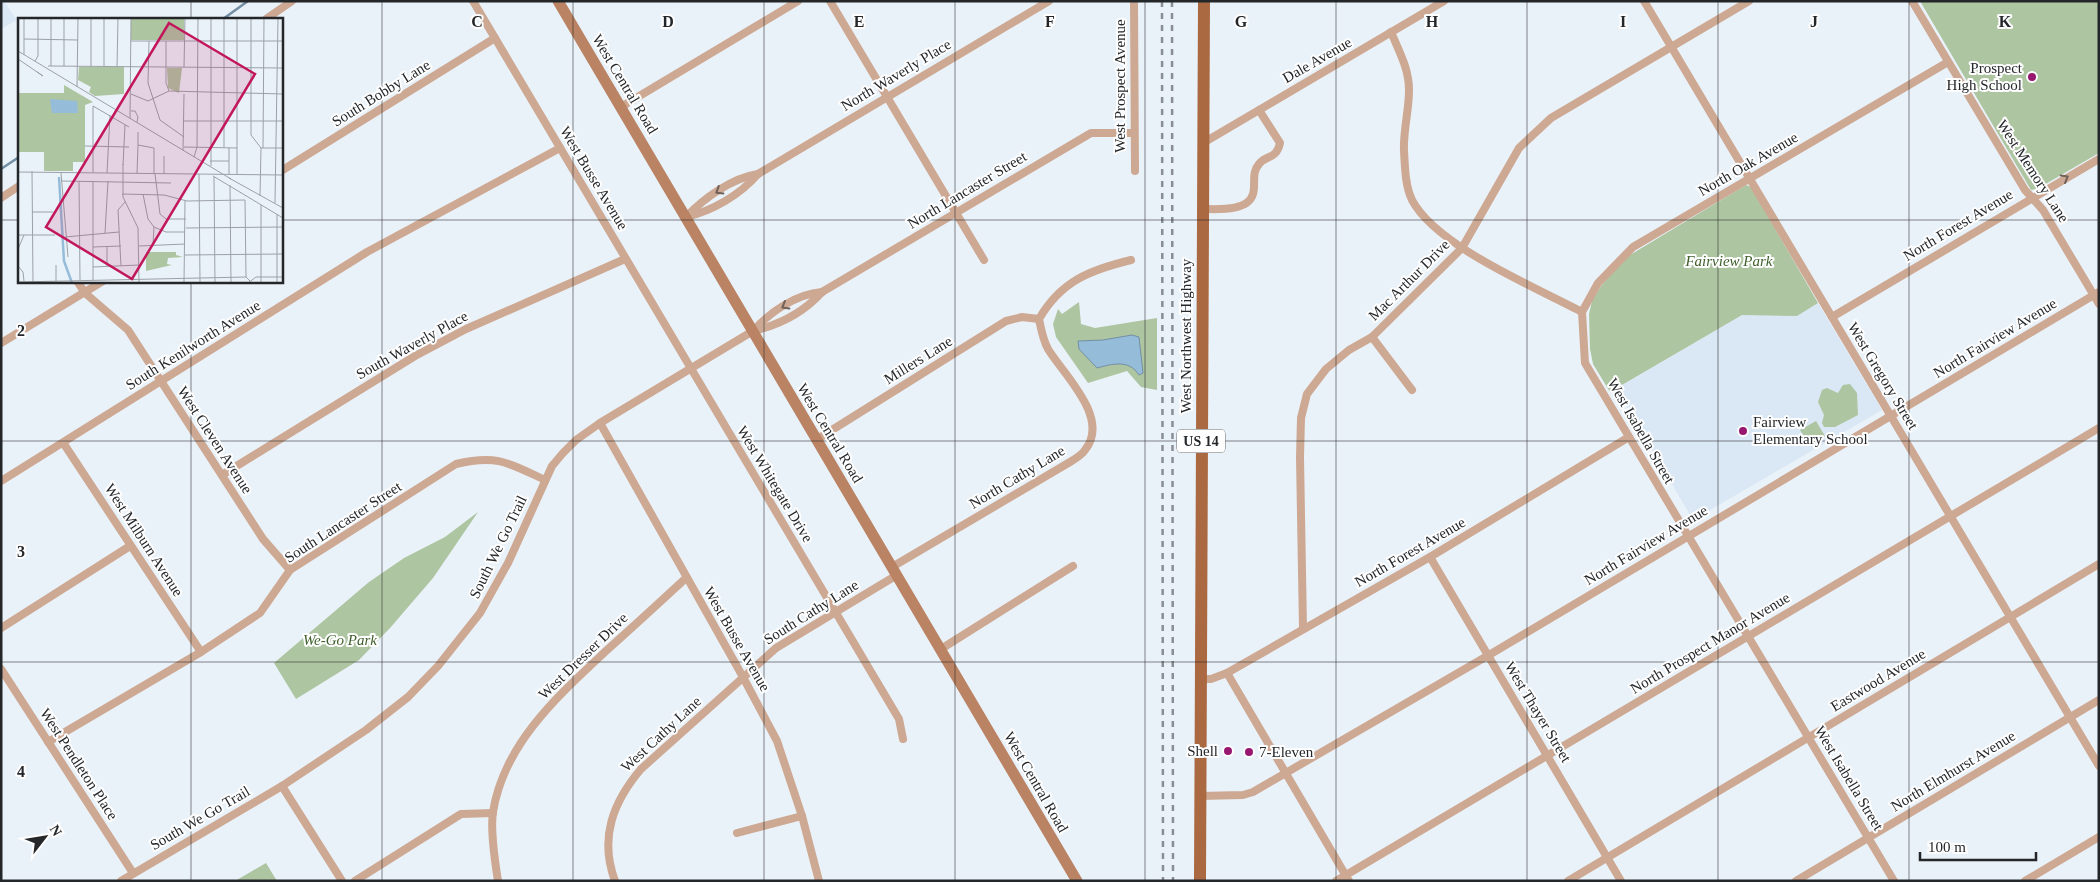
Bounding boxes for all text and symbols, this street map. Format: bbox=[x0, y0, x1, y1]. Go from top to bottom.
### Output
text: C bbox=[471, 13, 483, 30]
text: D bbox=[662, 13, 674, 30]
text: E bbox=[854, 13, 864, 30]
text: F bbox=[1045, 13, 1055, 30]
text: G bbox=[1235, 13, 1248, 30]
text: H bbox=[1426, 13, 1439, 30]
text: I bbox=[1620, 13, 1626, 30]
text: J bbox=[1810, 13, 1818, 30]
text: K bbox=[1999, 13, 2012, 30]
inset map bbox=[18, 18, 282, 282]
street label: West Prospect Avenue bbox=[1112, 19, 1128, 153]
street label: West Central Road bbox=[589, 31, 661, 137]
street label: Dale Avenue bbox=[1280, 34, 1355, 86]
street label: North Waverly Place bbox=[838, 36, 954, 114]
street label: South Bobby Lane bbox=[329, 56, 433, 130]
place label: Prospect High School bbox=[1947, 60, 2023, 93]
marker: Prospect High School bbox=[2026, 71, 2038, 83]
street label: West Memory Lane bbox=[1994, 117, 2072, 225]
street label: West Busse Avenue bbox=[557, 123, 631, 233]
street label: North Oak Avenue bbox=[1695, 129, 1801, 199]
street label: North Lancaster Street bbox=[905, 148, 1030, 232]
one-way arrow bbox=[2060, 175, 2069, 185]
one-way arrow bbox=[716, 185, 725, 194]
street label: North Forest Avenue bbox=[1900, 186, 2016, 264]
street label: Mac Arthur Drive bbox=[1365, 236, 1453, 324]
park label: Fairview Park bbox=[1684, 253, 1773, 269]
street label: West Northwest Highway bbox=[1178, 258, 1194, 413]
street label: North Fairview Avenue bbox=[1931, 295, 2060, 381]
street label: South Kenilworth Avenue bbox=[123, 297, 263, 393]
one-way arrow bbox=[781, 300, 790, 310]
street label: South Waverly Place bbox=[353, 307, 471, 382]
street label: West Gregory Street bbox=[1845, 320, 1922, 433]
text: 2 bbox=[17, 322, 25, 339]
street label: Millers Lane bbox=[881, 333, 955, 387]
street label: West Isabella Street bbox=[1604, 376, 1678, 487]
street label: West Central Road bbox=[794, 380, 866, 486]
street label: West Cleven Avenue bbox=[174, 384, 256, 497]
place label: Fairview Elementary School bbox=[1753, 414, 1868, 447]
street label: West Whitegate Drive bbox=[734, 423, 816, 545]
marker: Fairview Elementary School bbox=[1737, 425, 1749, 437]
road number: US 14 bbox=[1177, 430, 1225, 452]
street label: North Cathy Lane bbox=[966, 442, 1068, 512]
street label: South Lancaster Street bbox=[282, 478, 405, 566]
street label: West Milburn Avenue bbox=[102, 481, 187, 600]
street label: South We Go Trail bbox=[466, 493, 530, 601]
street label: North Fairview Avenue bbox=[1582, 502, 1711, 588]
street label: North Forest Avenue bbox=[1352, 514, 1468, 590]
text: 3 bbox=[17, 543, 25, 560]
street label: South Cathy Lane bbox=[761, 576, 861, 647]
street label: West Busse Avenue bbox=[701, 584, 774, 694]
street label: North Prospect Manor Avenue bbox=[1628, 589, 1793, 697]
street label: West Dresser Drive bbox=[535, 609, 631, 702]
park label: We-Go Park bbox=[303, 632, 377, 648]
street label: Eastwood Avenue bbox=[1828, 645, 1929, 715]
street label: West Thayer Street bbox=[1502, 659, 1575, 766]
street label: West Cathy Lane bbox=[618, 693, 704, 775]
street label: West Pendleton Place bbox=[37, 705, 121, 823]
street label: West Isabella Street bbox=[1812, 723, 1887, 834]
street label: North Elmhurst Avenue bbox=[1888, 727, 2018, 814]
street label: West Central Road bbox=[1001, 729, 1071, 835]
place label: Shell bbox=[1187, 743, 1218, 759]
place label: 7-Eleven bbox=[1259, 744, 1314, 760]
marker: Shell bbox=[1222, 745, 1234, 757]
marker: 7-Eleven bbox=[1243, 746, 1255, 758]
text: 4 bbox=[17, 763, 25, 780]
street label: South We Go Trail bbox=[147, 783, 253, 853]
north arrow bbox=[20, 812, 70, 862]
text: N bbox=[47, 822, 65, 839]
scale bar bbox=[1920, 830, 2036, 862]
text: 100 m bbox=[1928, 839, 1966, 855]

